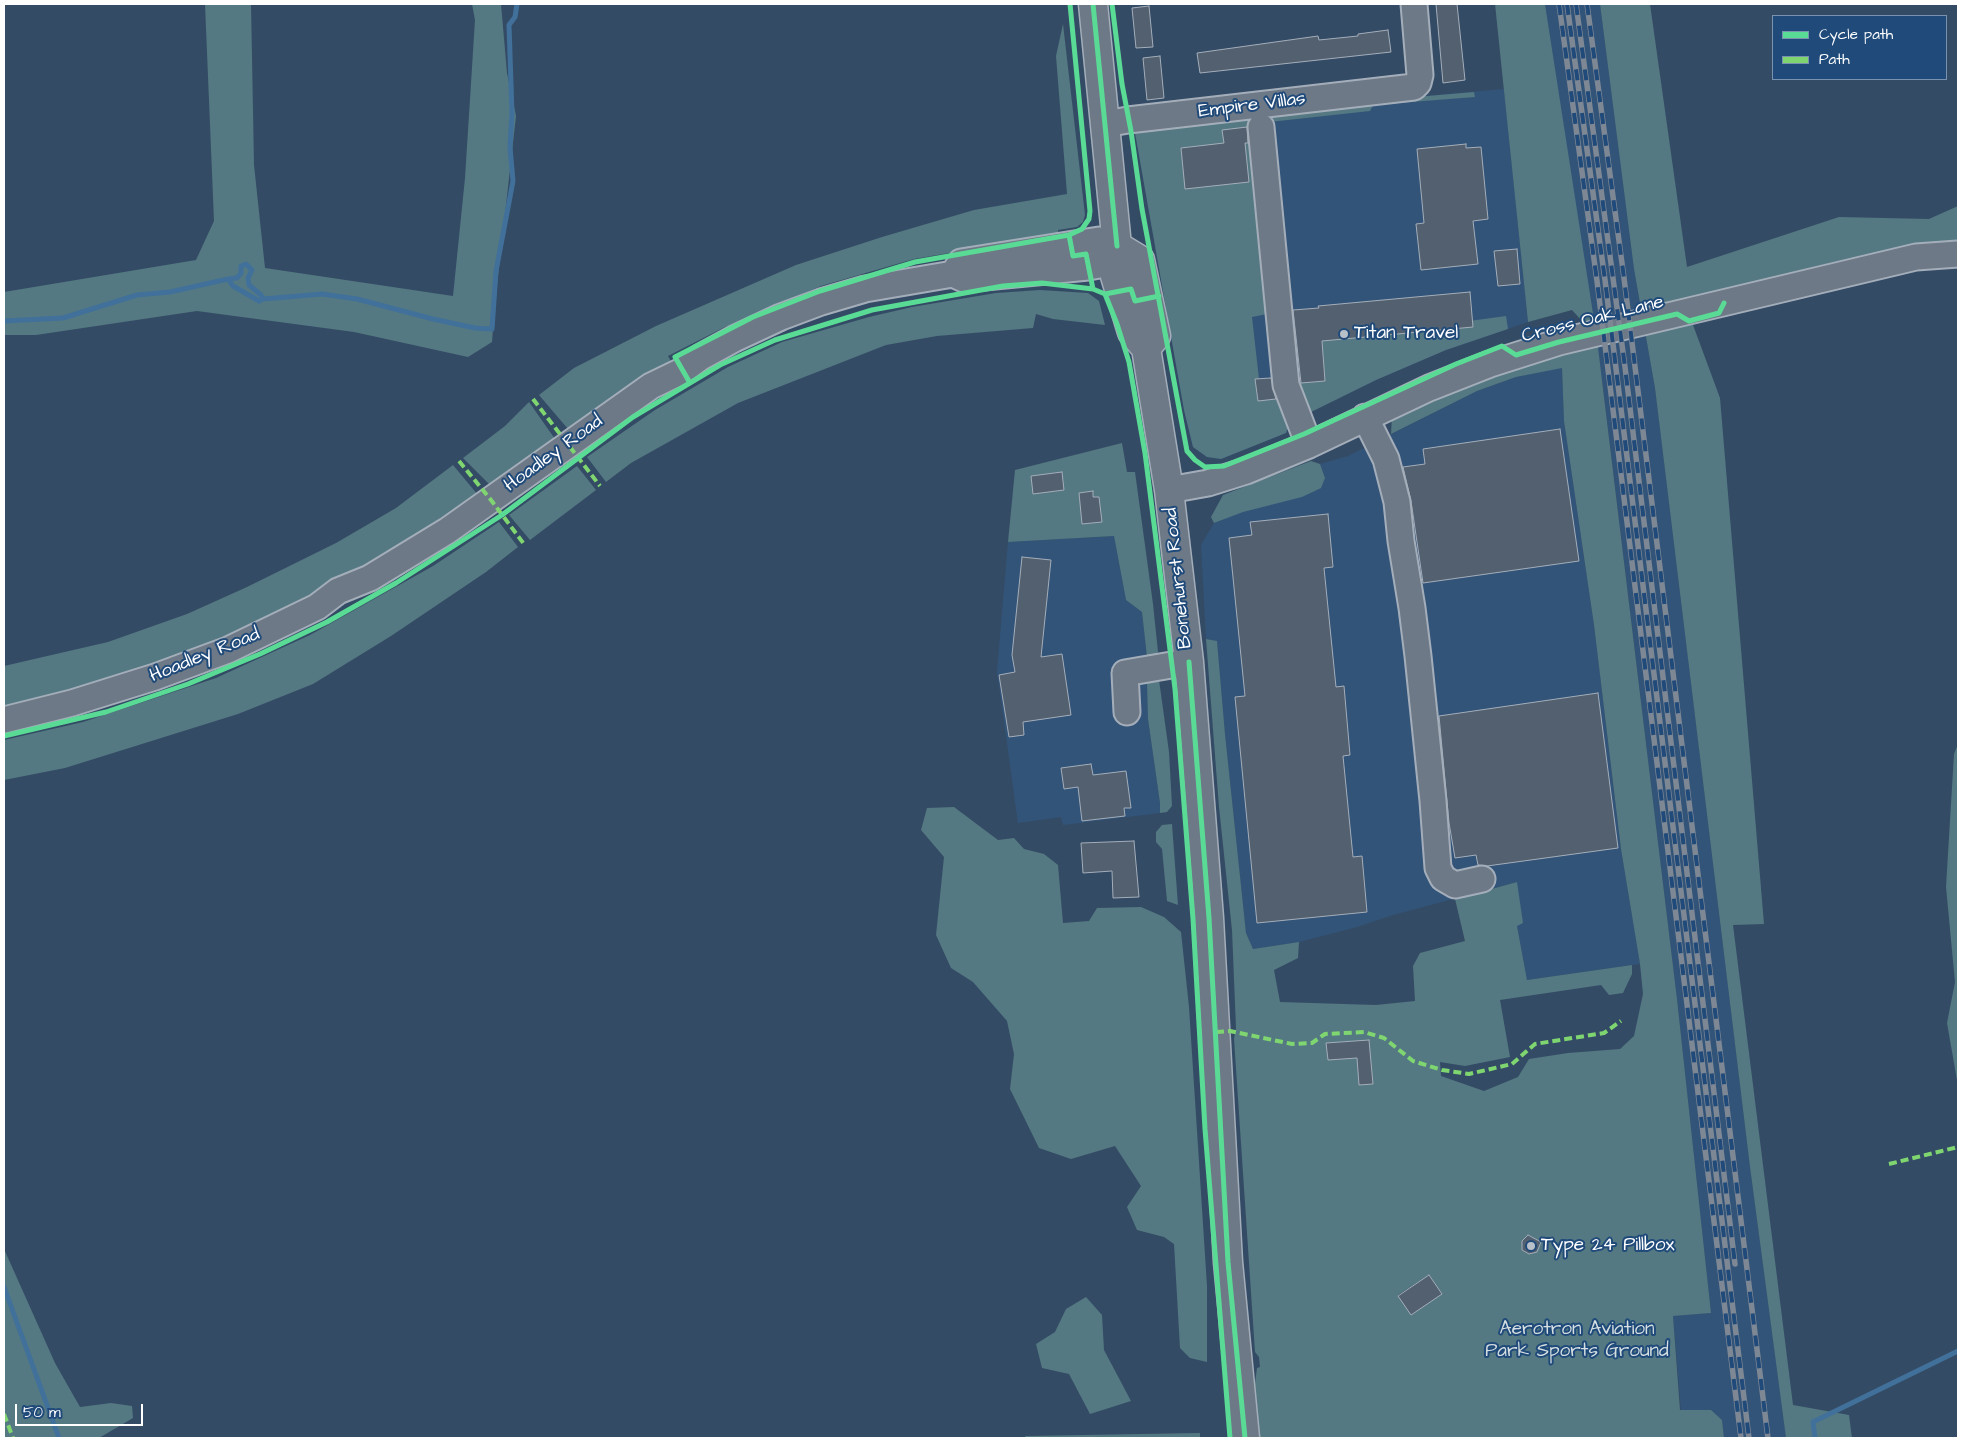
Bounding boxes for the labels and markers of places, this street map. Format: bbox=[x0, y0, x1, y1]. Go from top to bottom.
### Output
place label: Titan Travel bbox=[1354, 323, 1458, 345]
marker: Titan Travel bbox=[1338, 328, 1350, 340]
place label: Type 24 Pillbox bbox=[1541, 1235, 1674, 1257]
marker: Type 24 Pillbox bbox=[1525, 1240, 1537, 1252]

